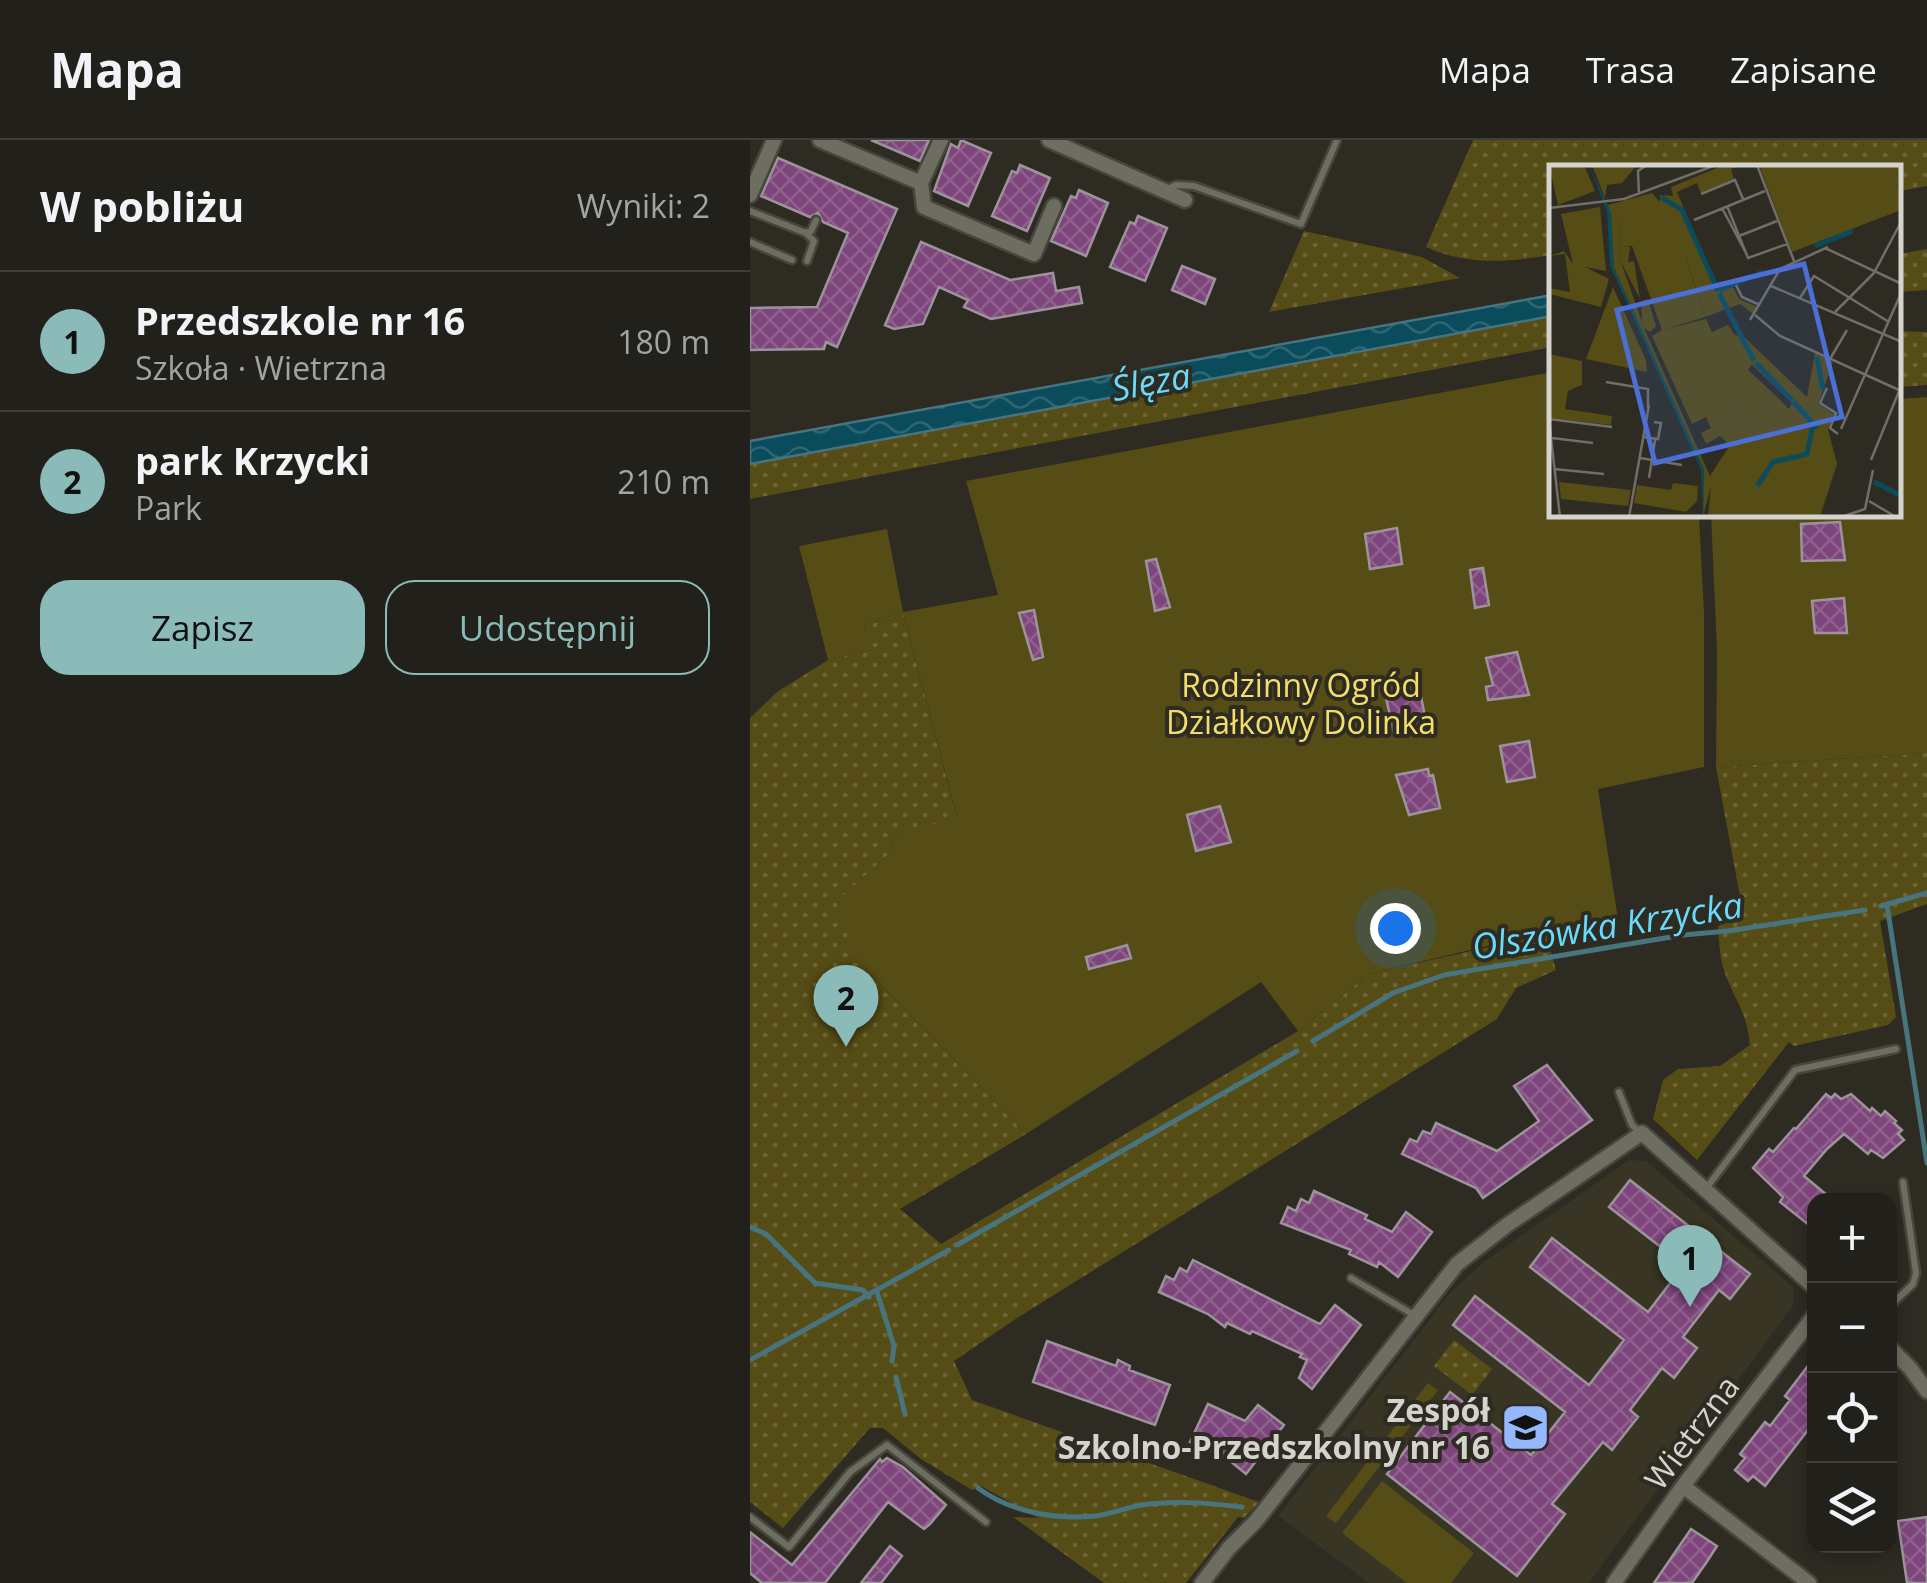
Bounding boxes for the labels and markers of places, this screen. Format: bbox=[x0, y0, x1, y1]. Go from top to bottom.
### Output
pin: 2 bbox=[814, 964, 878, 1047]
pin: 1 bbox=[1658, 1224, 1722, 1307]
place label: Zespół Szkolno-Przedszkolny nr 16 bbox=[1058, 1388, 1491, 1468]
school or university icon: Zespół Szkolno-Przedszkolny nr 16 bbox=[1499, 1401, 1551, 1453]

